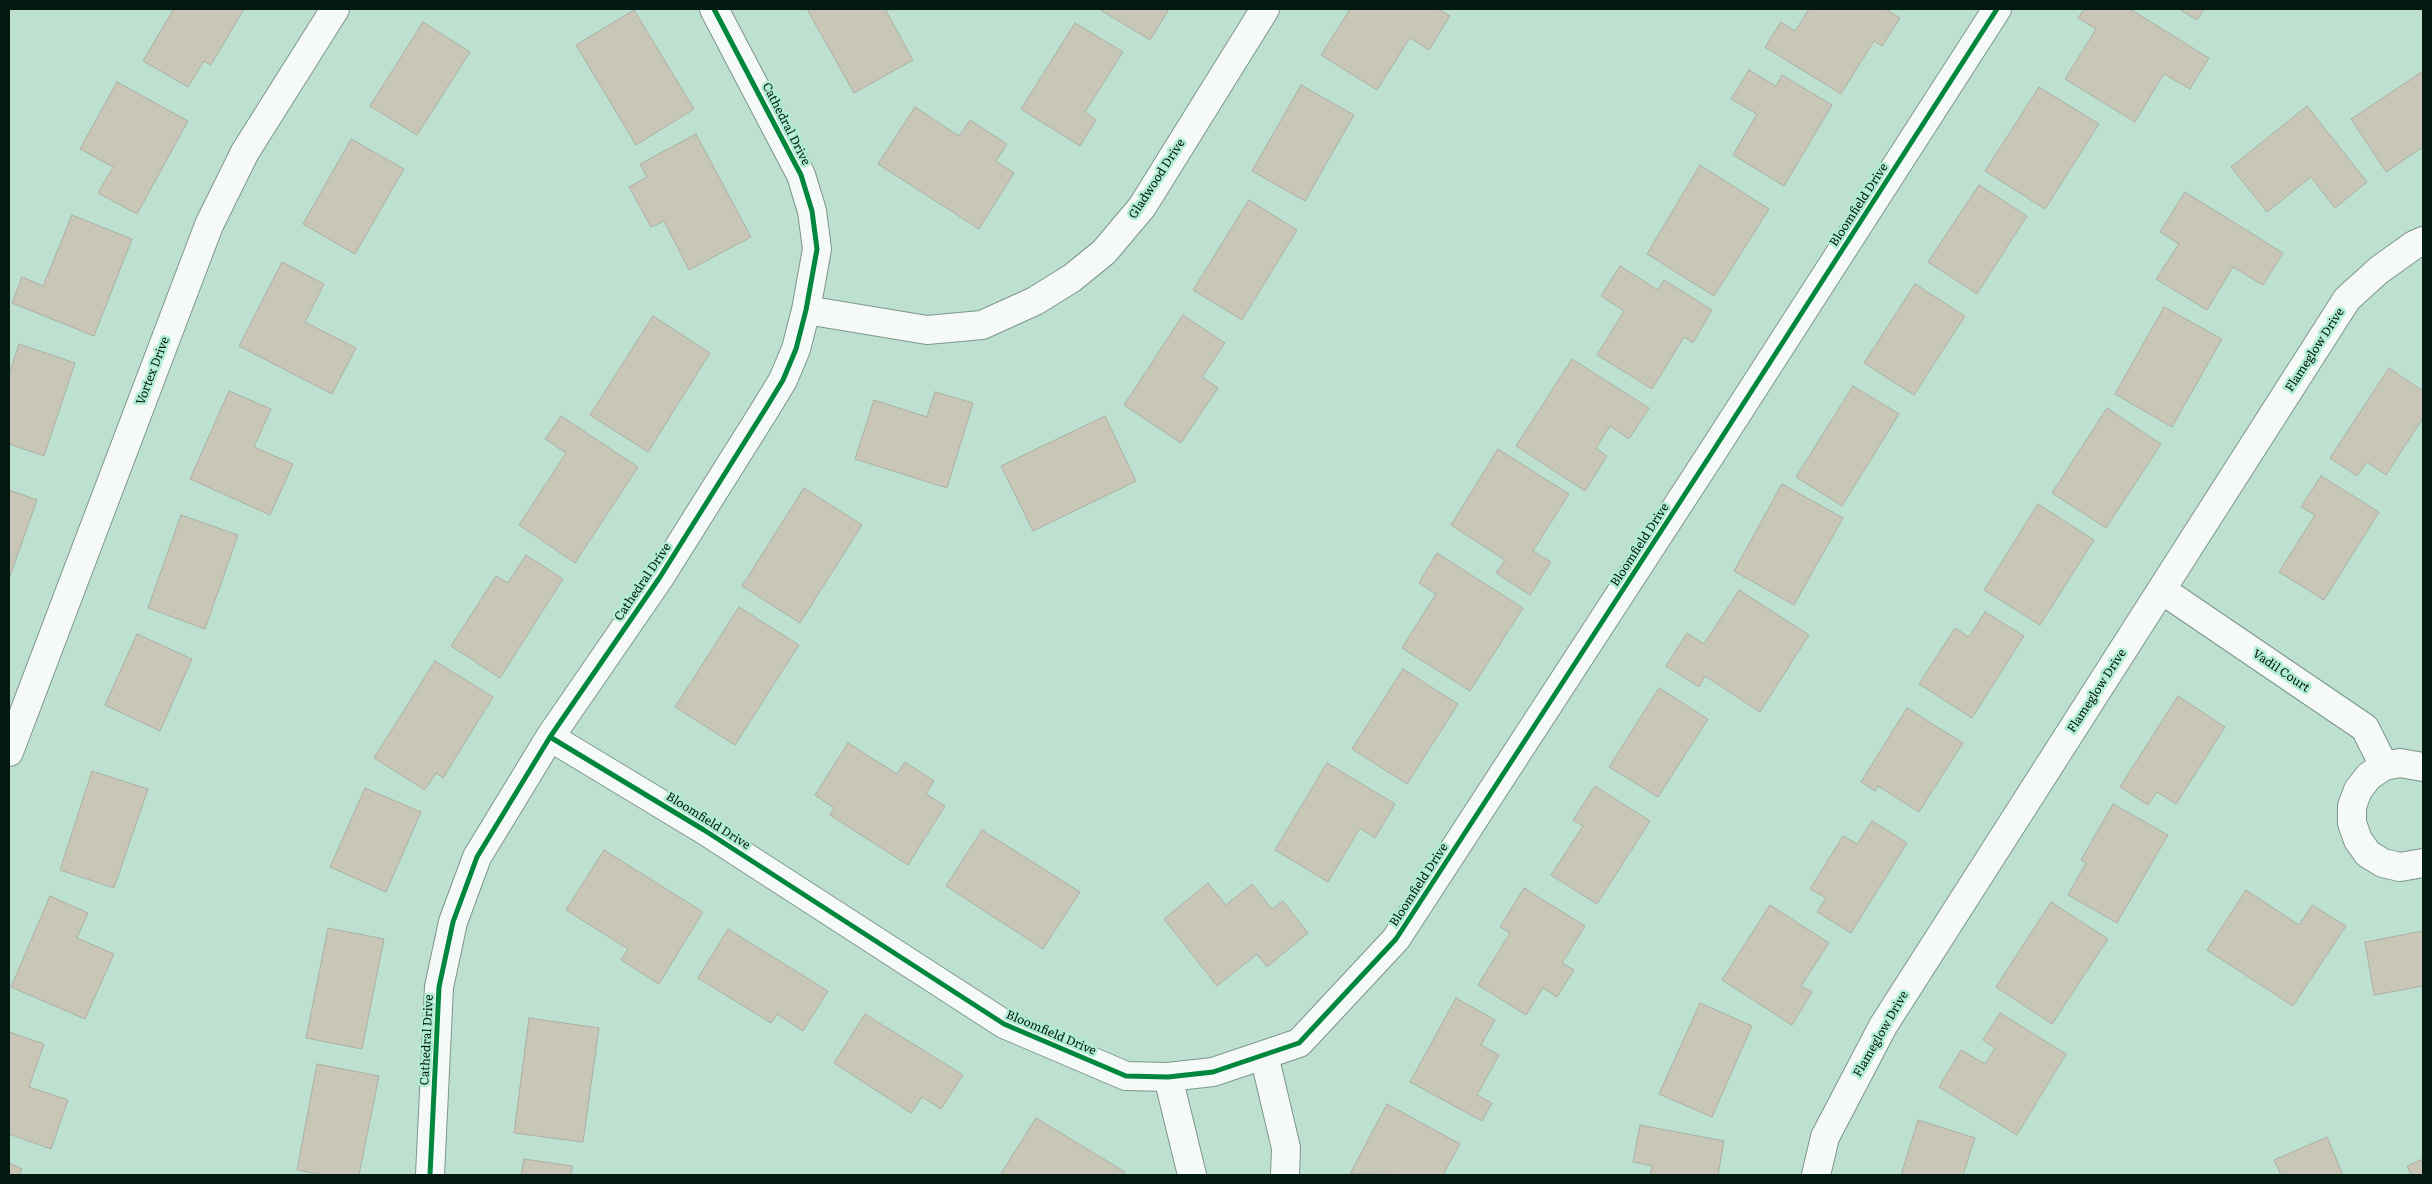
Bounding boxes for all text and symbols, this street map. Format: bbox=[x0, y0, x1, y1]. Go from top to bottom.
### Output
street label: Cathedral Drive bbox=[759, 80, 813, 168]
street label: Gladwood Drive bbox=[1126, 136, 1188, 222]
street label: Bloomfield Drive bbox=[1827, 161, 1891, 249]
street label: Flameglow Drive bbox=[2283, 305, 2347, 395]
street label: Vortex Drive bbox=[133, 335, 173, 407]
street label: Bloomfield Drive bbox=[1608, 501, 1672, 589]
street label: Cathedral Drive bbox=[612, 540, 674, 624]
street label: Flameglow Drive bbox=[2065, 646, 2129, 736]
street label: Vadil Court bbox=[2250, 647, 2312, 695]
street label: Bloomfield Drive bbox=[663, 789, 753, 853]
street label: Bloomfield Drive bbox=[1387, 841, 1451, 929]
street label: Flameglow Drive bbox=[1851, 988, 1911, 1080]
street label: Cathedral Drive bbox=[417, 994, 437, 1086]
street label: Bloomfield Drive bbox=[1004, 1008, 1098, 1058]

